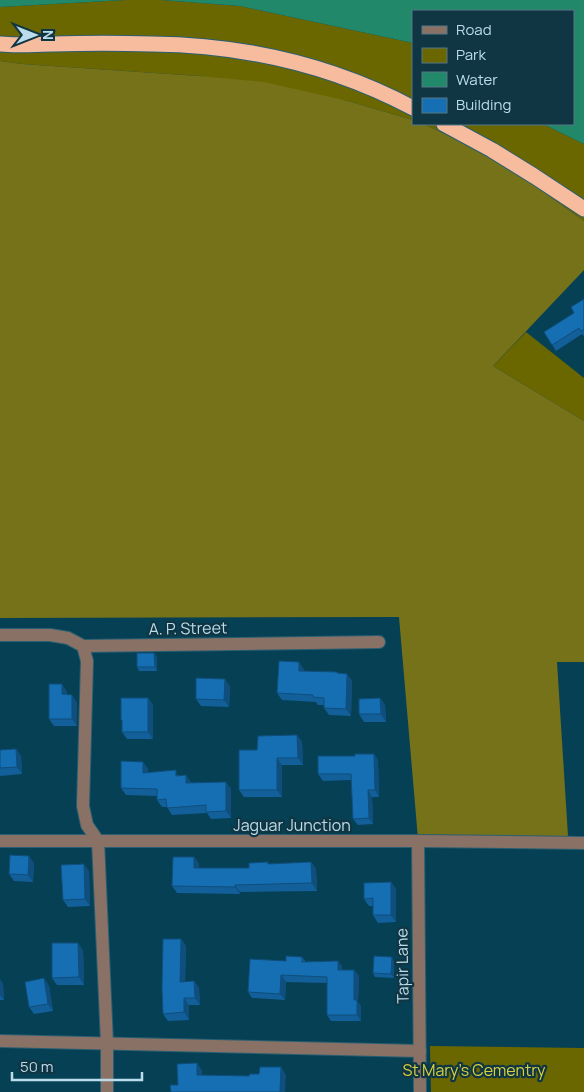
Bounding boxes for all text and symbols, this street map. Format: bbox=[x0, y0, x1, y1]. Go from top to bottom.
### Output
north arrow bbox=[10, 10, 60, 60]
legend bbox=[412, 10, 574, 125]
text: Road bbox=[456, 19, 492, 40]
text: N bbox=[39, 30, 58, 40]
text: Park bbox=[456, 44, 486, 65]
text: Water bbox=[456, 69, 498, 90]
text: Building bbox=[456, 94, 511, 115]
street label: A. P. Street bbox=[148, 616, 228, 640]
street label: Jaguar Junction bbox=[233, 814, 351, 836]
street label: Tapir Lane bbox=[390, 928, 414, 1004]
scale bar bbox=[12, 1050, 142, 1082]
text: 50 m bbox=[20, 1056, 54, 1077]
park label: St Mary's Cementry bbox=[403, 1059, 546, 1081]

